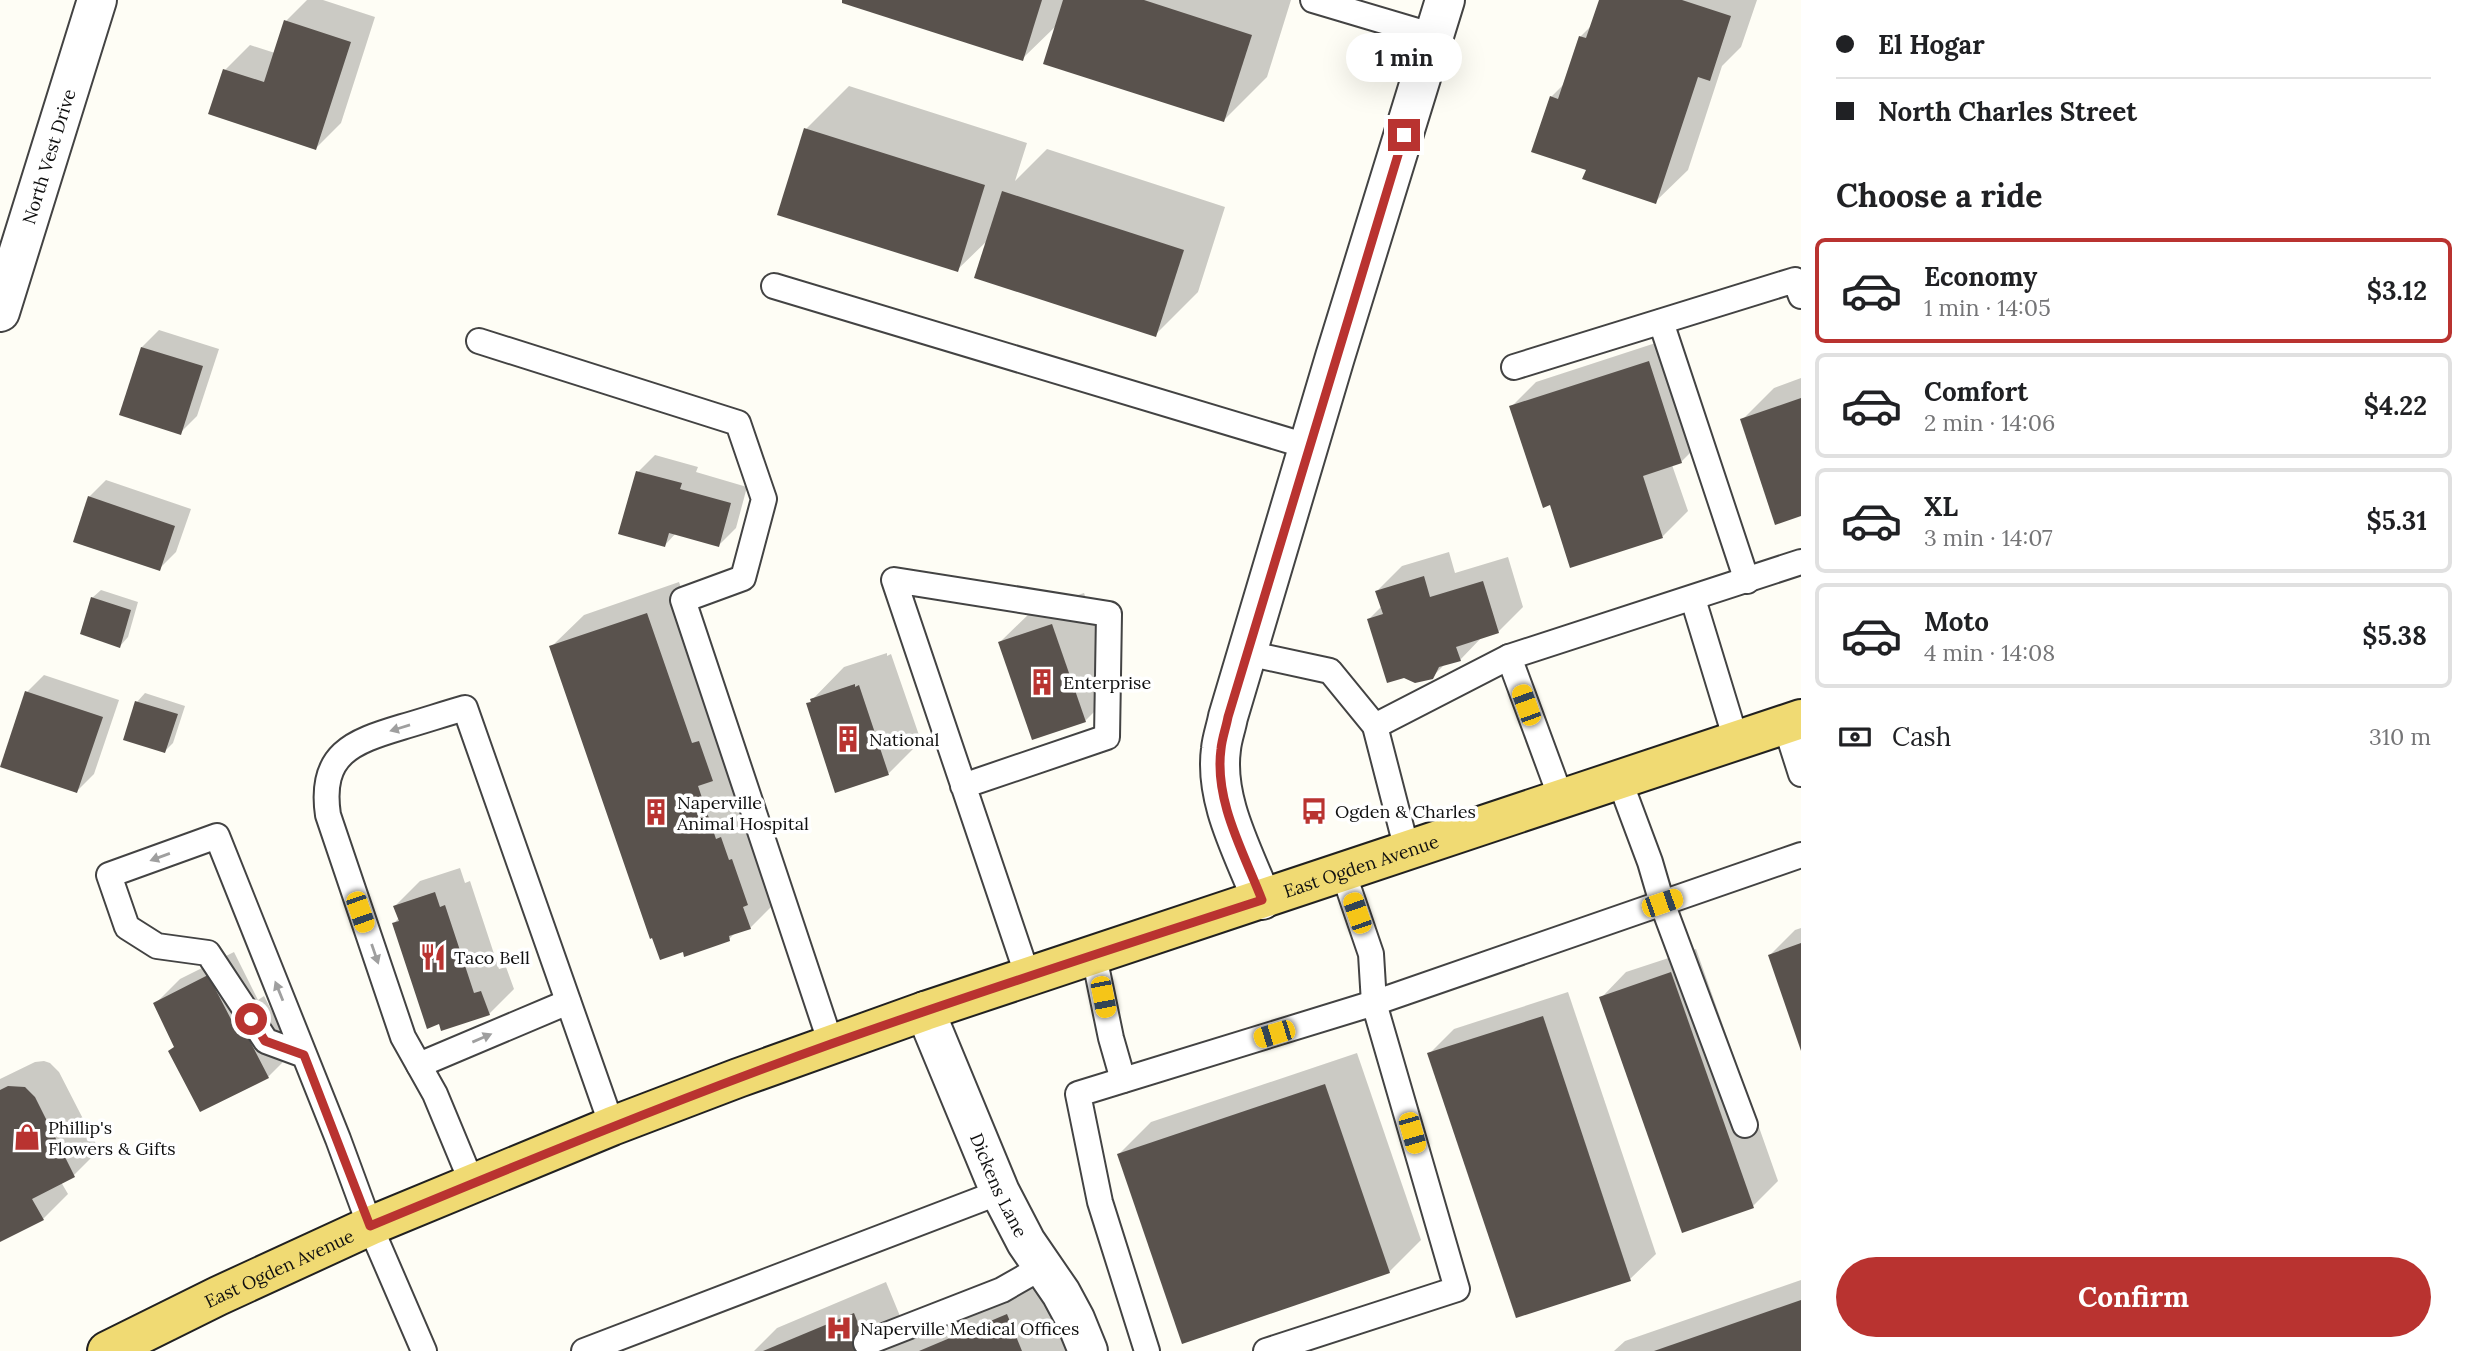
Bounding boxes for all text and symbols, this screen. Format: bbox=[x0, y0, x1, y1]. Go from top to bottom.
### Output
text: El Hogar bbox=[1878, 28, 1985, 61]
callout: 1 min bbox=[1346, 33, 1462, 82]
text: 1 min bbox=[1375, 43, 1433, 72]
street label: North Vest Drive bbox=[17, 86, 80, 227]
text: North Charles Street bbox=[1878, 95, 2137, 128]
route end bbox=[1388, 119, 1420, 151]
text: Choose a ride bbox=[1836, 175, 2043, 216]
icon: car bbox=[1840, 259, 1903, 322]
text: Economy bbox=[1924, 260, 2037, 293]
text: $3.12 bbox=[2367, 274, 2427, 307]
text: 1 min · 14:05 bbox=[1924, 293, 2051, 322]
icon: car bbox=[1840, 374, 1903, 437]
text: Comfort bbox=[1924, 375, 2028, 408]
text: $4.22 bbox=[2364, 389, 2427, 422]
text: 2 min · 14:06 bbox=[1924, 408, 2055, 437]
icon: car bbox=[1840, 489, 1903, 552]
text: XL bbox=[1924, 490, 1958, 523]
text: $5.31 bbox=[2366, 504, 2427, 537]
text: 3 min · 14:07 bbox=[1924, 523, 2053, 552]
icon: car bbox=[1840, 604, 1903, 667]
text: Moto bbox=[1924, 605, 1989, 638]
text: $5.38 bbox=[2362, 619, 2427, 652]
text: 4 min · 14:08 bbox=[1924, 638, 2055, 667]
building icon: Enterprise bbox=[1027, 667, 1057, 697]
place label: Enterprise bbox=[1063, 671, 1151, 694]
car bbox=[1509, 682, 1544, 728]
icon: cash bbox=[1836, 718, 1874, 756]
text: Cash bbox=[1892, 720, 1951, 753]
text: 310 m bbox=[2369, 722, 2431, 751]
one-way arrow bbox=[389, 723, 410, 733]
building icon: National bbox=[833, 724, 863, 754]
place label: National bbox=[869, 728, 940, 751]
place label: Naperville Animal Hospital bbox=[676, 791, 809, 835]
bus stop icon: Ogden & Charles bbox=[1299, 796, 1329, 826]
building icon: Naperville Animal Hospital bbox=[641, 797, 671, 827]
place label: Ogden & Charles bbox=[1335, 800, 1476, 823]
street label: East Ogden Avenue bbox=[1280, 829, 1442, 902]
one-way arrow bbox=[150, 851, 171, 862]
car bbox=[1639, 886, 1686, 920]
car bbox=[344, 889, 377, 935]
car bbox=[1341, 890, 1374, 936]
restaurant icon: Taco Bell bbox=[418, 942, 448, 972]
one-way arrow bbox=[370, 944, 381, 965]
place label: Taco Bell bbox=[454, 946, 530, 969]
car bbox=[1089, 974, 1118, 1020]
one-way arrow bbox=[273, 981, 284, 1002]
route start bbox=[235, 1003, 267, 1035]
car bbox=[1251, 1018, 1298, 1050]
one-way arrow bbox=[472, 1033, 493, 1044]
car bbox=[1397, 1110, 1428, 1156]
place label: Phillip's Flowers & Gifts bbox=[48, 1116, 176, 1160]
shop icon: Phillip's Flowers & Gifts bbox=[12, 1122, 42, 1152]
street label: Dickens Lane bbox=[965, 1129, 1033, 1241]
street label: East Ogden Avenue bbox=[200, 1224, 358, 1312]
button: Confirm bbox=[1836, 1257, 2431, 1337]
hospital icon: Naperville Medical Offices bbox=[824, 1313, 854, 1343]
place label: Naperville Medical Offices bbox=[860, 1317, 1079, 1340]

